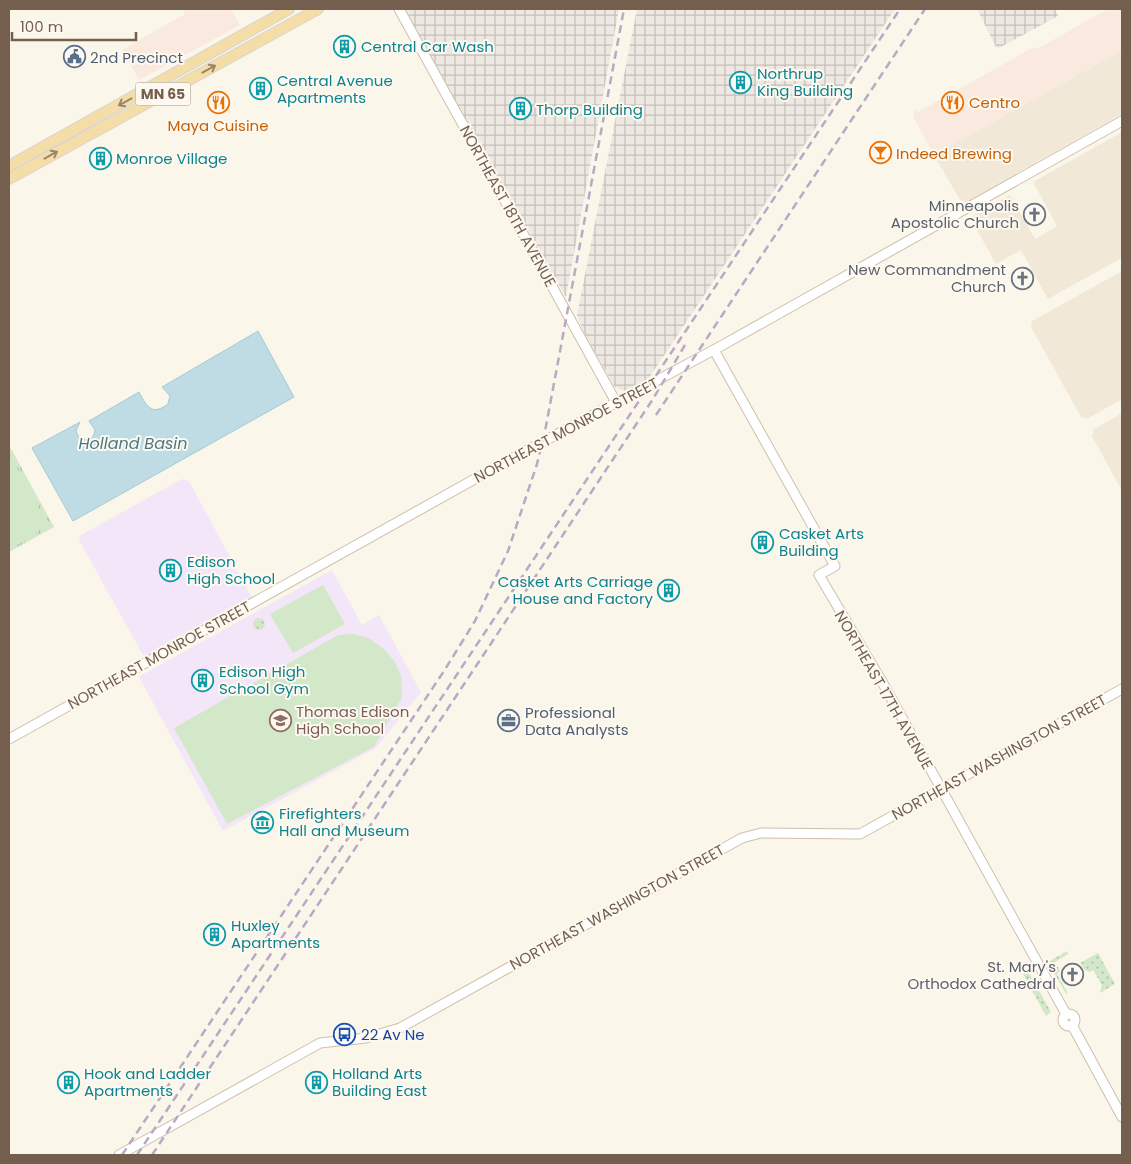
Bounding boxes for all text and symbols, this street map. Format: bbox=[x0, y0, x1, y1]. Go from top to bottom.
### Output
scale bar bbox=[12, 10, 136, 42]
text: 100 m bbox=[20, 16, 63, 37]
building icon: Central Car Wash bbox=[333, 34, 357, 58]
place label: Central Car Wash bbox=[361, 36, 494, 57]
public building icon: 2nd Precinct bbox=[62, 45, 86, 69]
place label: 2nd Precinct bbox=[90, 47, 183, 68]
place label: Northrup King Building bbox=[757, 63, 853, 101]
one-way arrow bbox=[202, 64, 217, 74]
place label: Central Avenue Apartments bbox=[277, 70, 393, 108]
building icon: Northrup King Building bbox=[729, 70, 753, 94]
building icon: Central Avenue Apartments bbox=[249, 77, 273, 101]
road number: MN 65 bbox=[136, 82, 190, 106]
restaurant icon: Maya Cuisine bbox=[206, 90, 230, 114]
restaurant icon: Centro bbox=[941, 90, 965, 114]
place label: Centro bbox=[969, 92, 1020, 113]
one-way arrow bbox=[118, 97, 132, 107]
building icon: Thorp Building bbox=[508, 97, 532, 121]
place label: Thorp Building bbox=[536, 99, 643, 120]
place label: Maya Cuisine bbox=[168, 115, 268, 136]
street label: NORTHEAST 18TH AVENUE bbox=[455, 121, 561, 291]
bar icon: Indeed Brewing bbox=[868, 141, 892, 165]
place label: Indeed Brewing bbox=[896, 143, 1012, 164]
building icon: Monroe Village bbox=[88, 146, 112, 170]
place label: Monroe Village bbox=[116, 148, 227, 169]
one-way arrow bbox=[44, 150, 58, 160]
place label: Minneapolis Apostolic Church bbox=[891, 195, 1019, 233]
church icon: Minneapolis Apostolic Church bbox=[1023, 202, 1047, 226]
place label: New Commandment Church bbox=[848, 259, 1006, 297]
church icon: New Commandment Church bbox=[1010, 266, 1034, 290]
street label: NORTHEAST MONROE STREET bbox=[470, 372, 662, 488]
water label: Holland Basin bbox=[79, 432, 187, 455]
place label: Casket Arts Building bbox=[779, 523, 864, 561]
building icon: Casket Arts Building bbox=[751, 530, 775, 554]
place label: Edison High School bbox=[187, 551, 275, 589]
building icon: Edison High School bbox=[159, 558, 183, 582]
place label: Casket Arts Carriage House and Factory bbox=[498, 571, 654, 609]
building icon: Casket Arts Carriage House and Factory bbox=[657, 578, 681, 602]
street label: NORTHEAST MONROE STREET bbox=[64, 596, 254, 714]
street label: NORTHEAST 17TH AVENUE bbox=[830, 607, 938, 773]
place label: Edison High School Gym bbox=[219, 661, 309, 699]
building icon: Edison High School Gym bbox=[191, 668, 215, 692]
street label: NORTHEAST WASHINGTON STREET bbox=[888, 689, 1110, 825]
place label: Thomas Edison High School bbox=[296, 701, 409, 739]
place label: Professional Data Analysts bbox=[525, 702, 629, 740]
school or university icon: Thomas Edison High School bbox=[268, 708, 292, 732]
office icon: Professional Data Analysts bbox=[497, 709, 521, 733]
place label: Firefighters Hall and Museum bbox=[279, 803, 410, 841]
museum icon: Firefighters Hall and Museum bbox=[251, 810, 275, 834]
street label: NORTHEAST WASHINGTON STREET bbox=[506, 839, 728, 975]
place label: Huxley Apartments bbox=[231, 915, 320, 953]
building icon: Huxley Apartments bbox=[203, 922, 227, 946]
place label: St. Mary's Orthodox Cathedral bbox=[907, 956, 1056, 994]
church icon: St. Mary's Orthodox Cathedral bbox=[1060, 963, 1084, 987]
bus stop icon: 22 Av Ne bbox=[333, 1022, 357, 1046]
place label: 22 Av Ne bbox=[361, 1024, 425, 1045]
place label: Hook and Ladder Apartments bbox=[84, 1063, 211, 1101]
place label: Holland Arts Building East bbox=[332, 1063, 427, 1101]
building icon: Hook and Ladder Apartments bbox=[56, 1070, 80, 1094]
building icon: Holland Arts Building East bbox=[304, 1070, 328, 1094]

